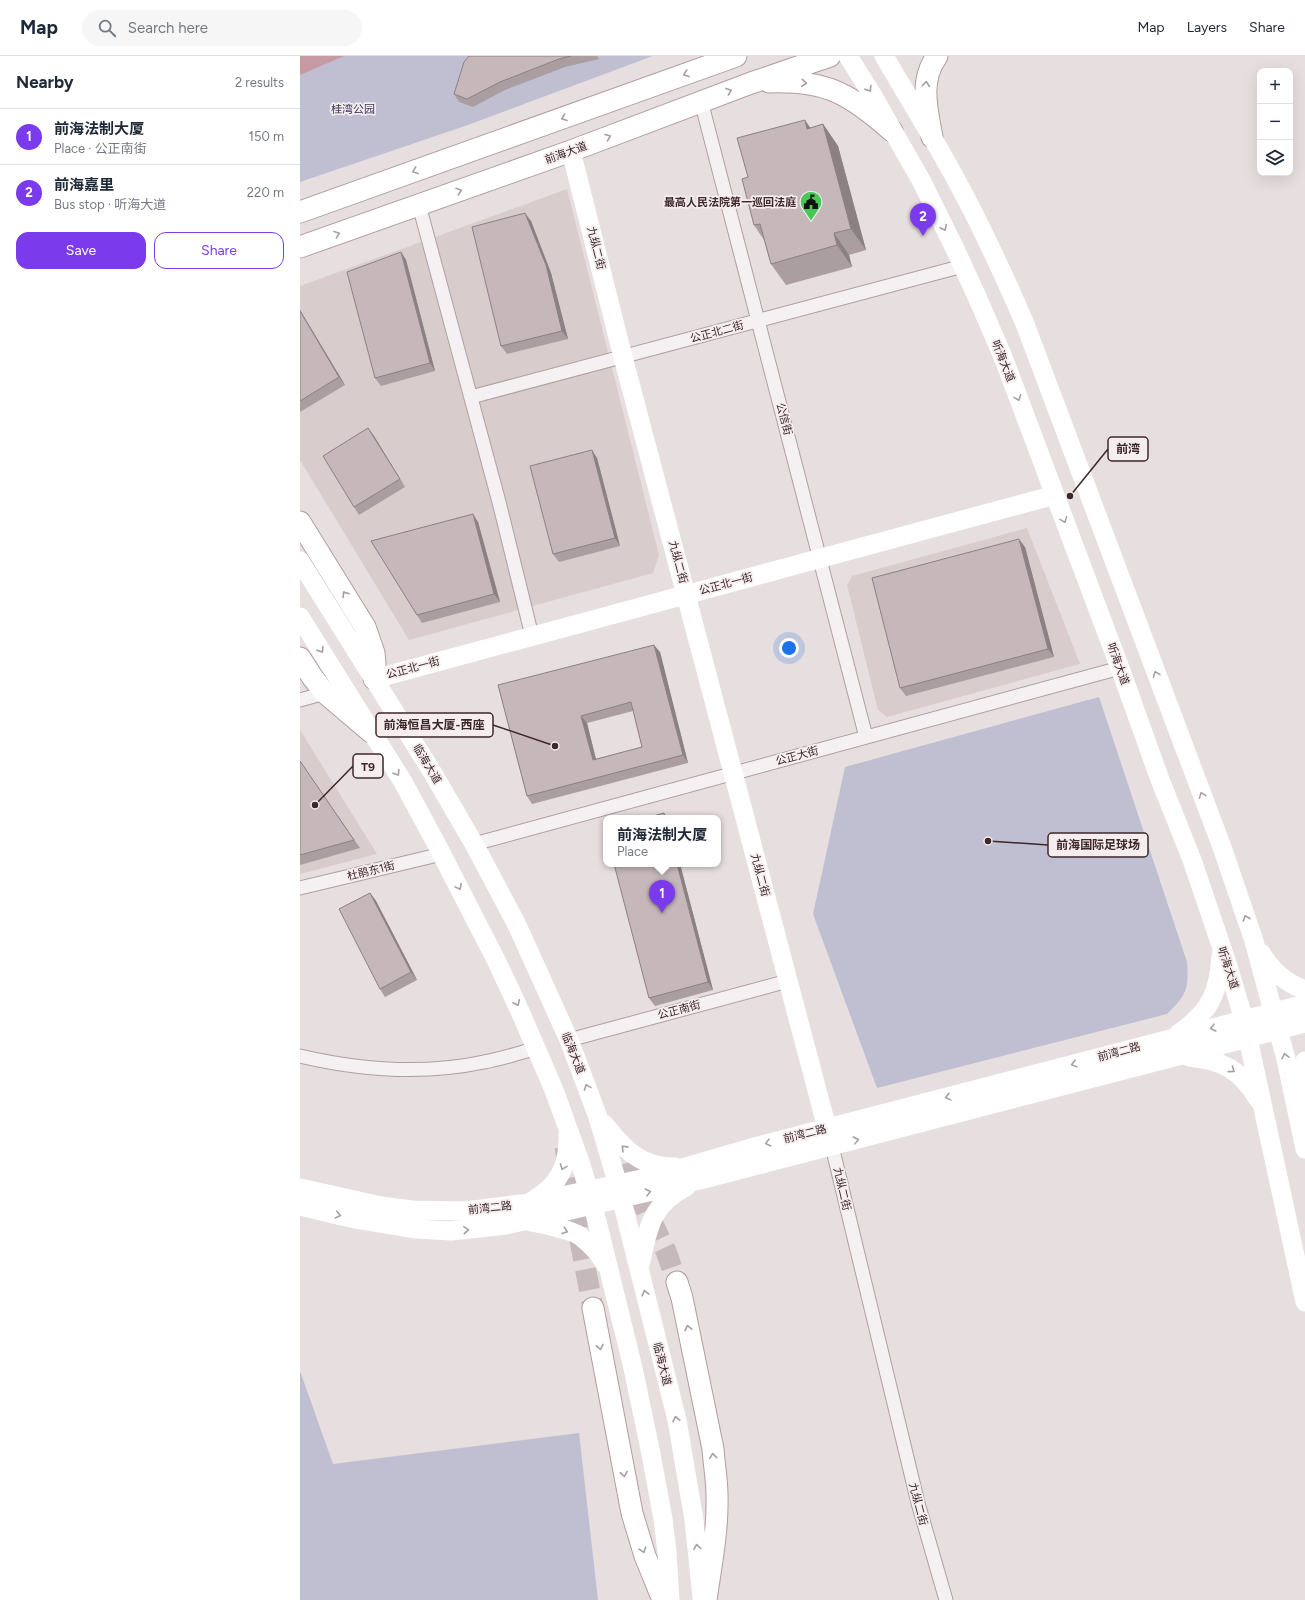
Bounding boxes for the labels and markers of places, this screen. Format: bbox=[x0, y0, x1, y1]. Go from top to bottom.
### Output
public building icon: 最高人民法院第一巡回法庭 bbox=[798, 189, 824, 222]
place label: 最高人民法院第一巡回法庭 bbox=[664, 196, 796, 209]
pin: 2 bbox=[910, 203, 936, 236]
callout: 前湾 bbox=[1108, 437, 1148, 461]
callout: 前海恒昌大厦-西座 bbox=[376, 713, 493, 737]
callout: T9 bbox=[353, 754, 383, 778]
callout: 前海国际足球场 bbox=[1048, 833, 1148, 857]
pin: 1 bbox=[649, 880, 675, 913]

